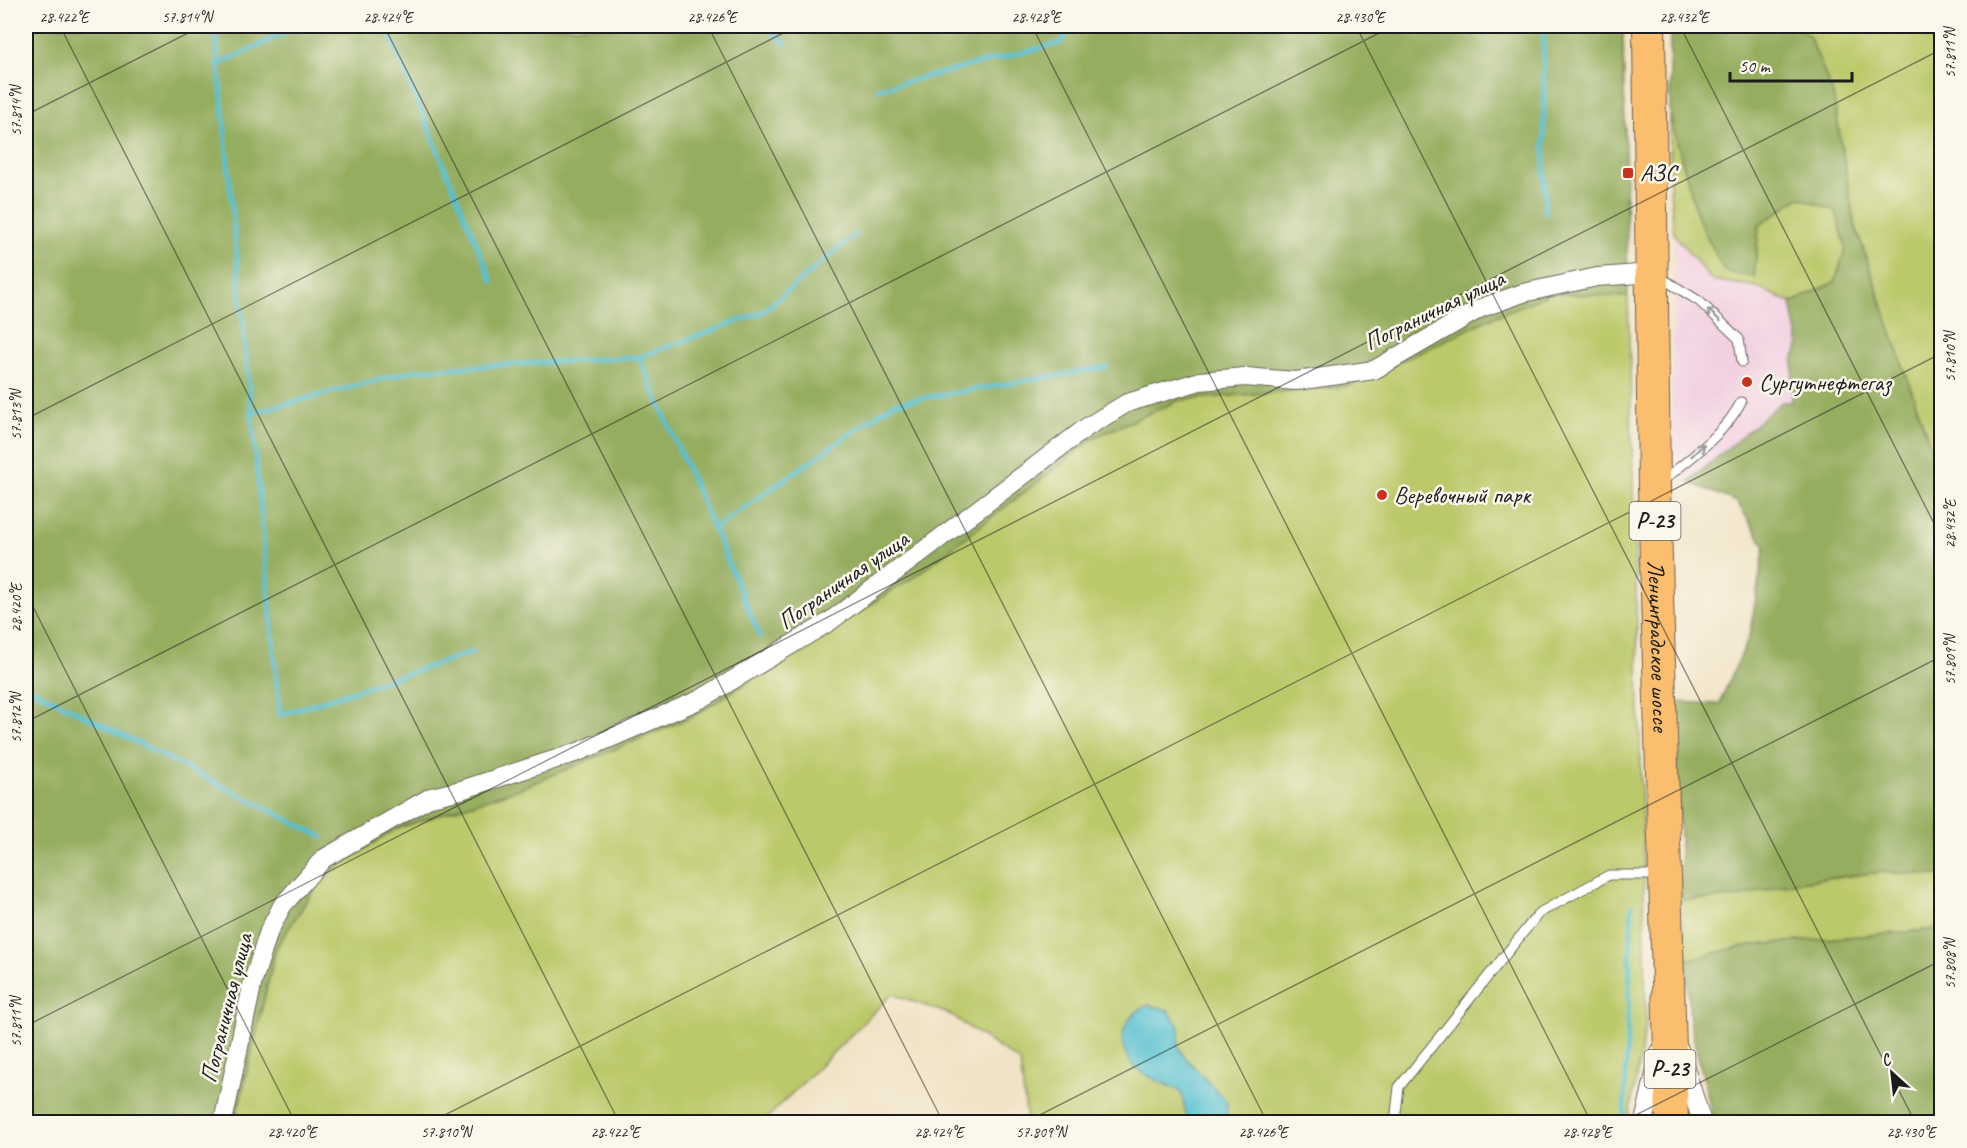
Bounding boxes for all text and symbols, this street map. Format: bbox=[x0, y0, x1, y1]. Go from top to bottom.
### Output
text: 28.422°E bbox=[40, 8, 91, 27]
text: 57.814°N bbox=[162, 8, 215, 27]
text: 28.424°E bbox=[364, 8, 415, 27]
text: 28.426°E bbox=[688, 8, 739, 27]
text: 28.428°E bbox=[1012, 8, 1063, 27]
text: 28.430°E bbox=[1336, 8, 1387, 27]
text: 28.432°E bbox=[1660, 8, 1711, 27]
text: 57.811°N bbox=[1941, 25, 1960, 78]
scale bar bbox=[1730, 45, 1852, 83]
text: 50 m bbox=[1739, 55, 1772, 77]
text: 57.814°N bbox=[7, 83, 26, 136]
place label: АЗС bbox=[1640, 158, 1680, 188]
marker: АЗС bbox=[1621, 166, 1635, 180]
street label: Пограничная улица bbox=[1359, 262, 1510, 357]
one-way arrow bbox=[1706, 307, 1721, 322]
text: 57.810°N bbox=[1941, 329, 1960, 382]
place label: Сургутнефтегаз bbox=[1759, 367, 1892, 397]
marker: Сургутнефтегаз bbox=[1740, 375, 1754, 389]
text: 57.813°N bbox=[7, 387, 26, 440]
one-way arrow bbox=[1691, 443, 1706, 457]
place label: Веревочный парк bbox=[1394, 480, 1532, 510]
marker: Веревочный парк bbox=[1375, 488, 1389, 502]
text: 28.432°E bbox=[1941, 497, 1960, 548]
road number: Р-23 bbox=[1630, 502, 1680, 540]
street label: Пограничная улица bbox=[772, 523, 915, 636]
street label: Ленинградское шоссе bbox=[1641, 560, 1676, 734]
text: 28.420°E bbox=[7, 581, 26, 632]
text: 57.809°N bbox=[1941, 632, 1960, 685]
text: 57.812°N bbox=[7, 690, 26, 743]
street label: Пограничная улица bbox=[193, 929, 259, 1086]
text: 57.808°N bbox=[1941, 936, 1960, 989]
text: 57.811°N bbox=[7, 994, 26, 1047]
north arrow bbox=[1862, 1043, 1922, 1103]
text: С bbox=[1878, 1049, 1896, 1071]
road number: Р-23 bbox=[1644, 1050, 1696, 1088]
text: 28.420°E bbox=[268, 1123, 319, 1142]
text: 57.810°N bbox=[421, 1123, 474, 1142]
text: 28.422°E bbox=[591, 1123, 642, 1142]
text: 28.424°E bbox=[915, 1123, 966, 1142]
text: 57.809°N bbox=[1016, 1123, 1069, 1142]
text: 28.426°E bbox=[1239, 1123, 1290, 1142]
text: 28.428°E bbox=[1563, 1123, 1614, 1142]
text: 28.430°E bbox=[1887, 1123, 1938, 1142]

